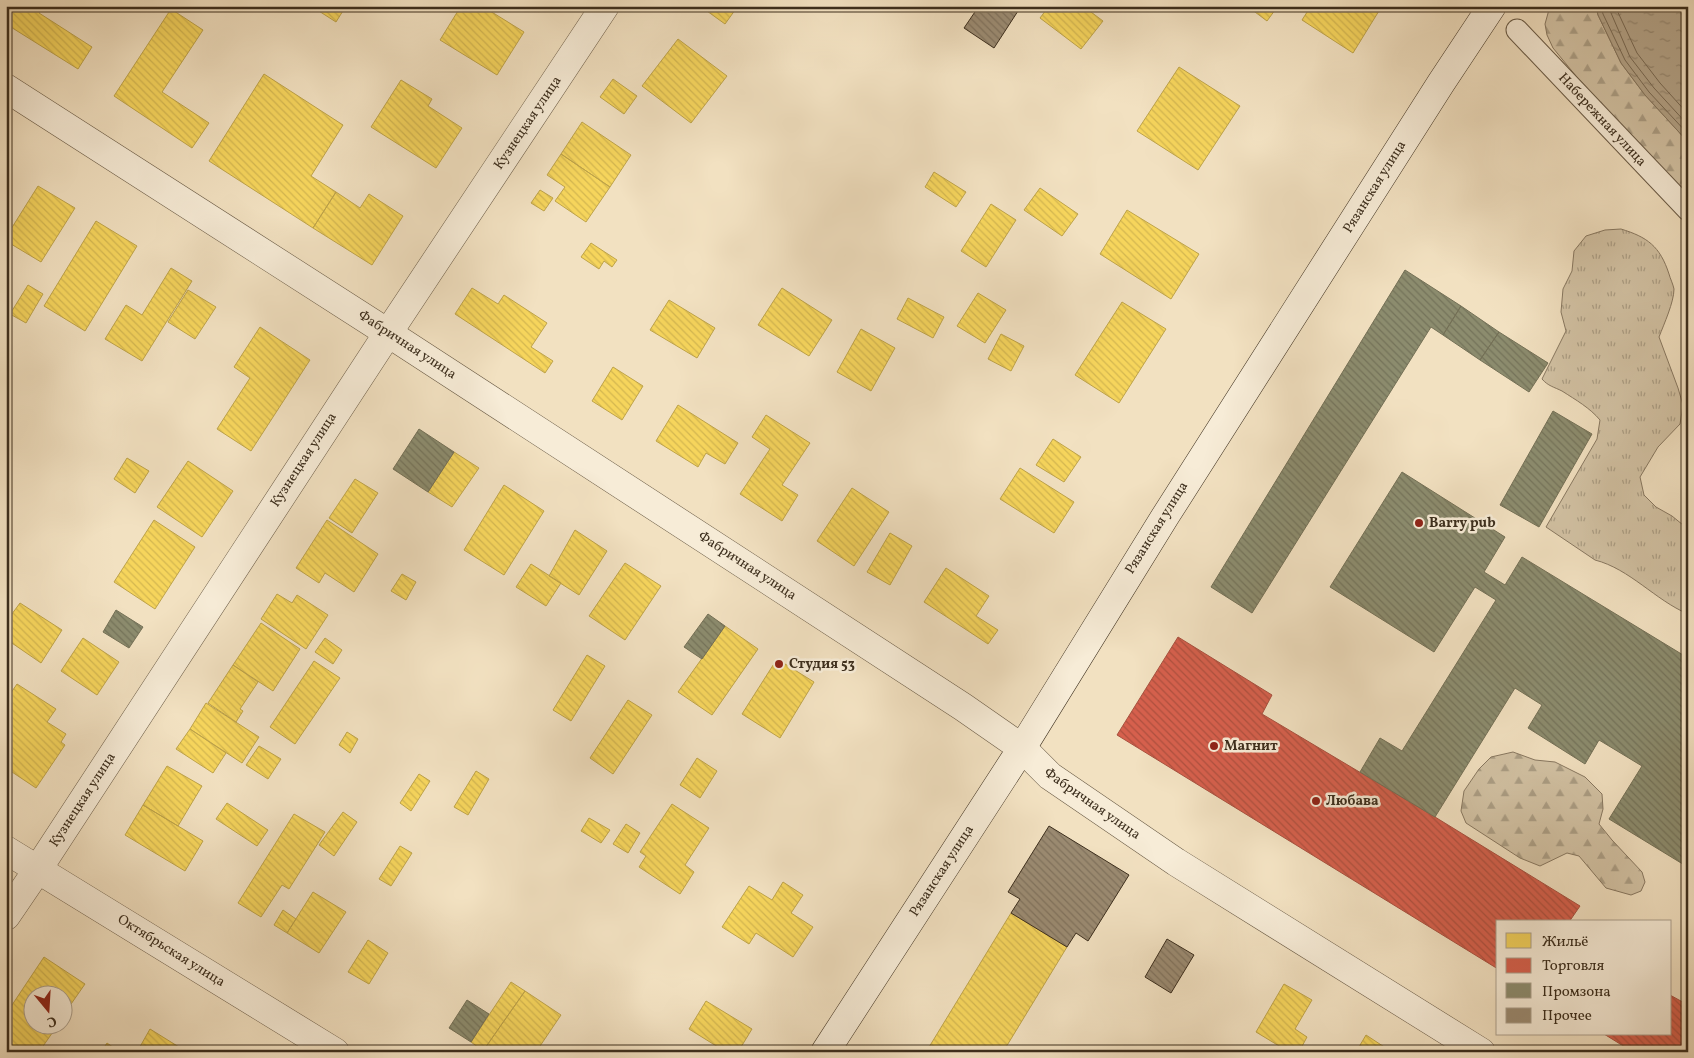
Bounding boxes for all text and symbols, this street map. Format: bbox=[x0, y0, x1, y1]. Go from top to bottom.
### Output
street label: Набережная улица bbox=[1554, 69, 1650, 171]
street label: Кузнецкая улица bbox=[490, 72, 566, 174]
street label: Рязанская улица bbox=[1339, 137, 1411, 237]
street label: Фабричная улица bbox=[354, 306, 460, 384]
street label: Кузнецкая улица bbox=[266, 409, 342, 511]
street label: Рязанская улица bbox=[1121, 478, 1193, 578]
place label: Barry pub bbox=[1429, 514, 1496, 533]
marker: Barry pub bbox=[1413, 517, 1425, 529]
street label: Фабричная улица bbox=[694, 527, 800, 605]
place label: Студия 53 bbox=[789, 655, 855, 674]
marker: Студия 53 bbox=[773, 658, 785, 670]
place label: Магнит bbox=[1224, 737, 1278, 756]
marker: Магнит bbox=[1208, 740, 1220, 752]
street label: Кузнецкая улица bbox=[45, 749, 121, 851]
street label: Фабричная улица bbox=[1040, 764, 1144, 844]
place label: Любава bbox=[1326, 792, 1379, 811]
marker: Любава bbox=[1310, 795, 1322, 807]
street label: Рязанская улица bbox=[905, 822, 979, 920]
street label: Октябрьская улица bbox=[114, 910, 228, 992]
legend bbox=[1496, 920, 1672, 1036]
text: Жильё bbox=[1542, 932, 1588, 953]
text: Торговля bbox=[1542, 956, 1604, 977]
text: Промзона bbox=[1542, 982, 1611, 1003]
north arrow bbox=[22, 986, 72, 1036]
text: Прочее bbox=[1542, 1006, 1592, 1027]
text: С bbox=[44, 1011, 59, 1031]

